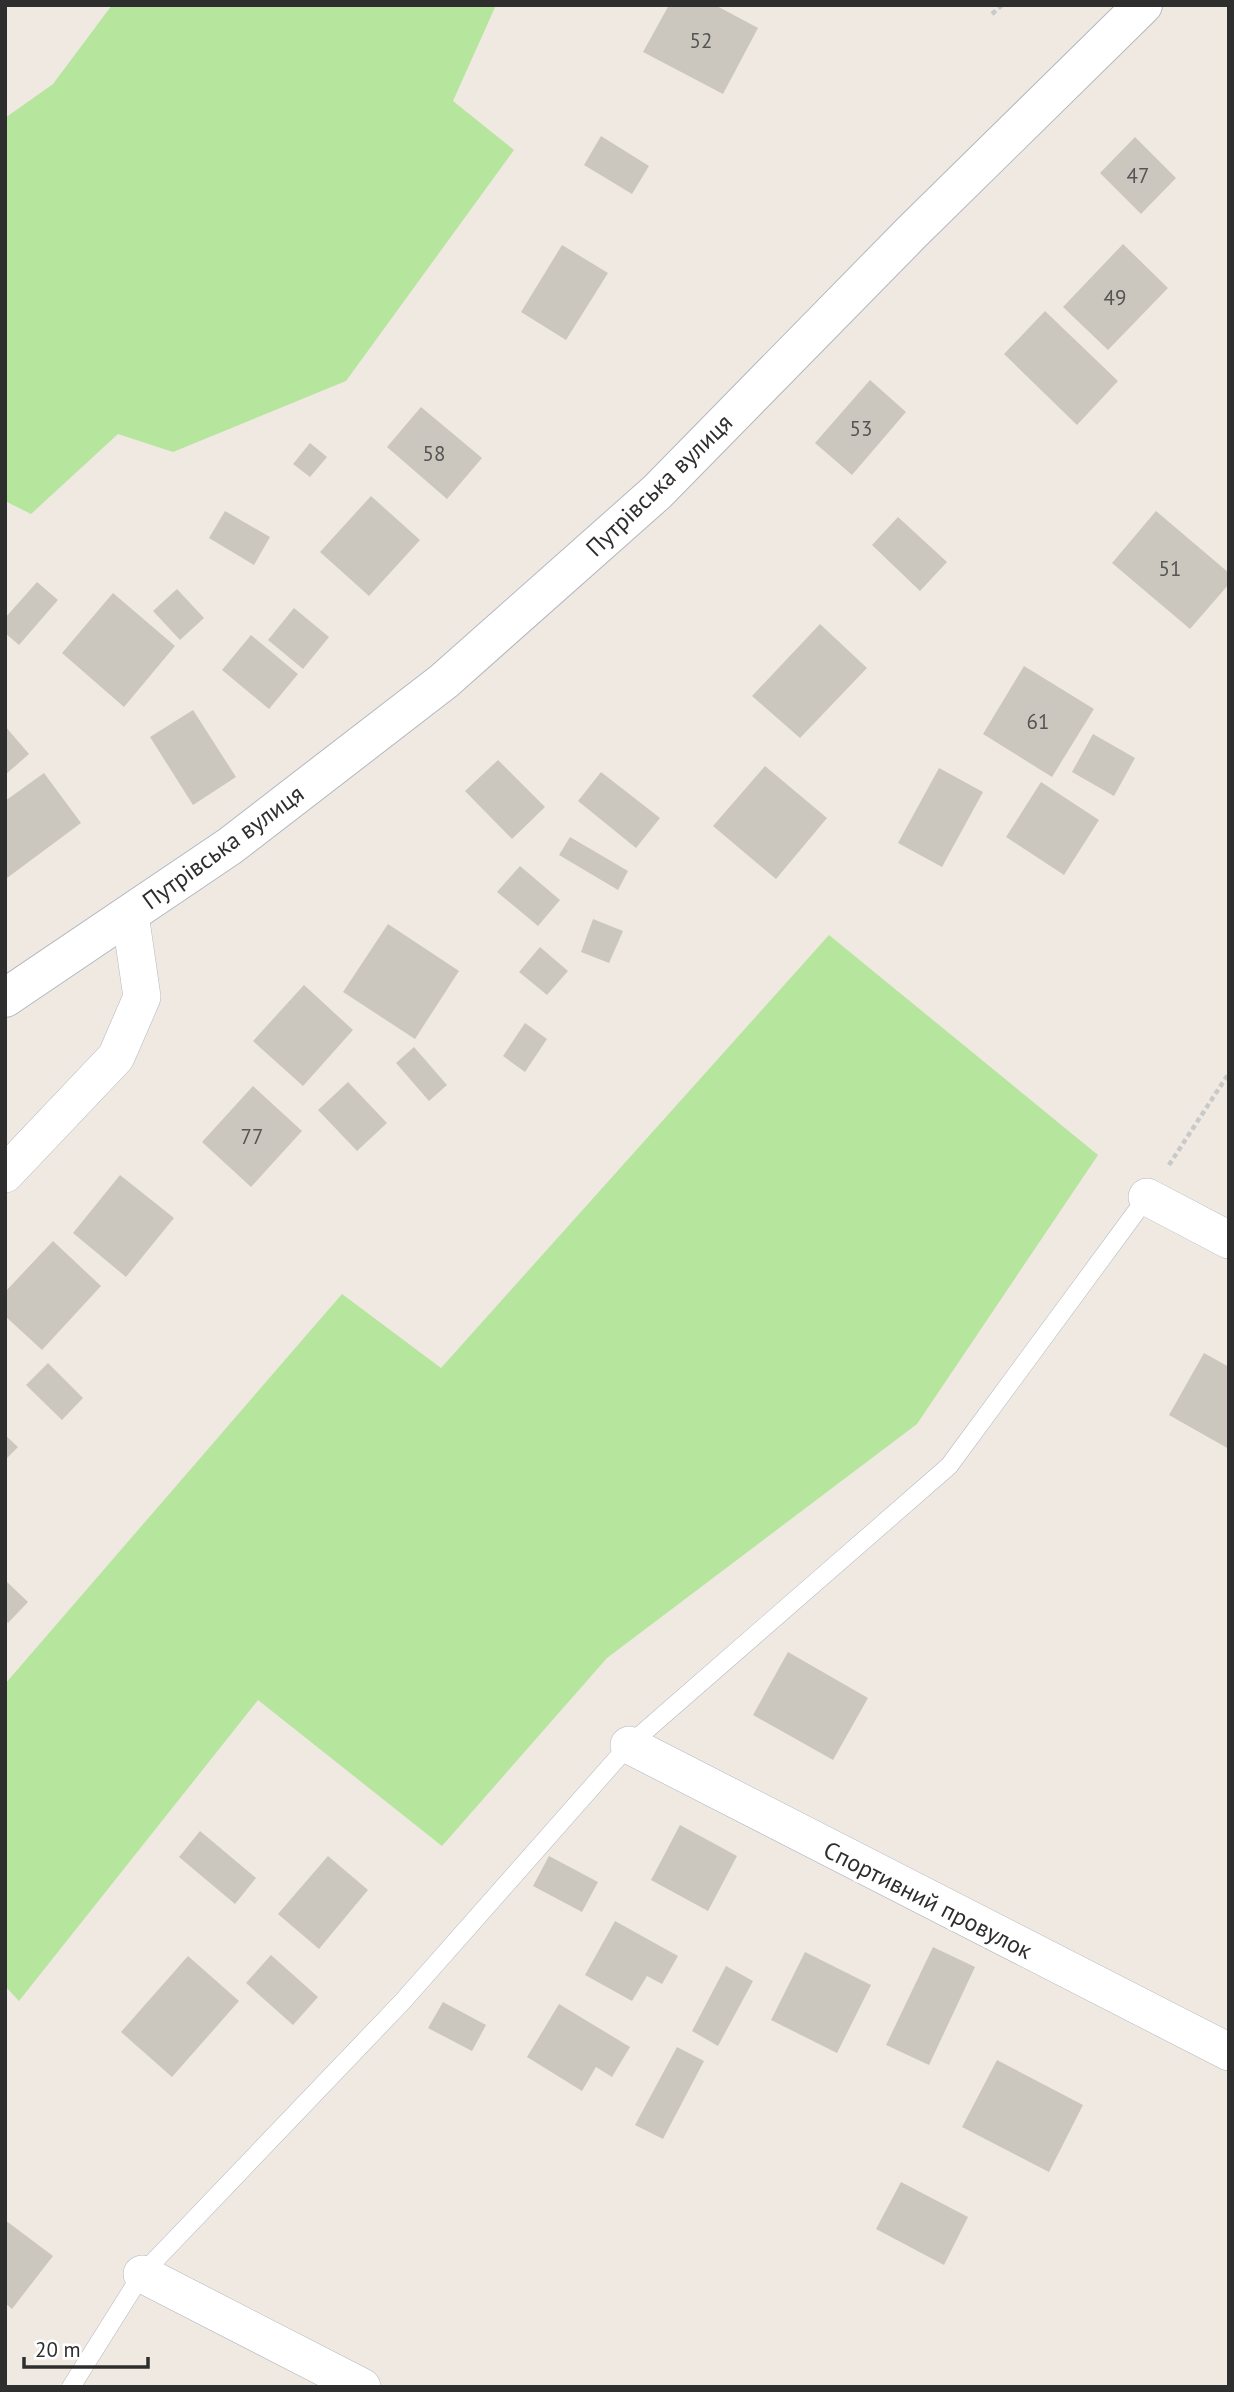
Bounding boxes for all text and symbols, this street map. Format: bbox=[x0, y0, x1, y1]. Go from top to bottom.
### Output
house number: 52 bbox=[690, 27, 712, 54]
house number: 47 bbox=[1127, 162, 1149, 189]
house number: 49 bbox=[1104, 284, 1126, 311]
street label: Путрівська вулиця bbox=[579, 407, 739, 563]
house number: 53 bbox=[850, 415, 872, 442]
house number: 58 bbox=[423, 440, 445, 467]
house number: 51 bbox=[1159, 555, 1181, 582]
house number: 61 bbox=[1027, 708, 1049, 735]
street label: Путрівська вулиця bbox=[136, 778, 310, 916]
house number: 77 bbox=[241, 1123, 263, 1150]
street label: Спортивний провулок bbox=[818, 1834, 1038, 1966]
scale bar bbox=[24, 2326, 149, 2370]
text: 20 m bbox=[35, 2336, 81, 2363]

